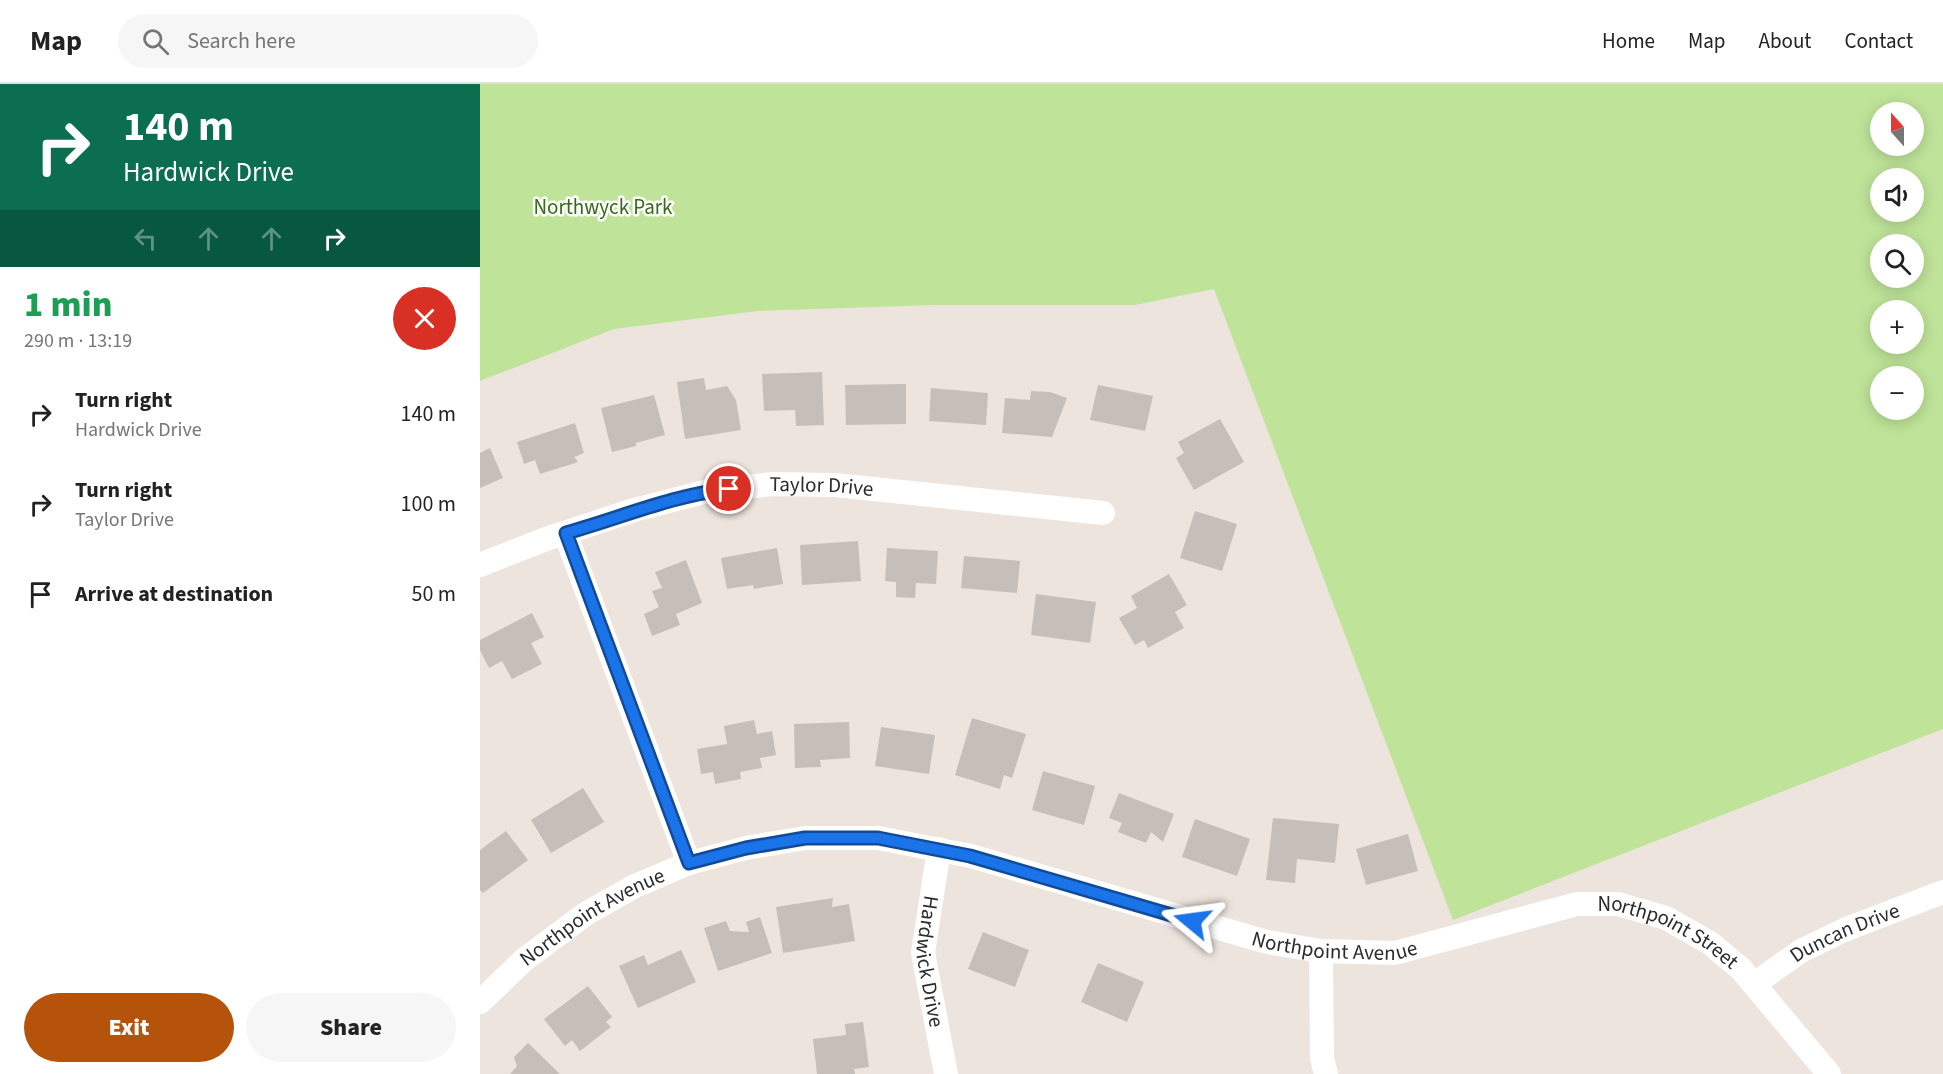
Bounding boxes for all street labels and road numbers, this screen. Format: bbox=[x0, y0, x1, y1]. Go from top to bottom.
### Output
street label: Taylor Drive bbox=[769, 469, 875, 504]
street label: Northpoint Avenue bbox=[513, 860, 669, 973]
street label: Northpoint Street bbox=[1598, 889, 1745, 976]
street label: Hardwick Drive bbox=[908, 894, 952, 1030]
street label: Duncan Drive bbox=[1783, 895, 1904, 970]
street label: Northpoint Avenue bbox=[1248, 923, 1421, 968]

